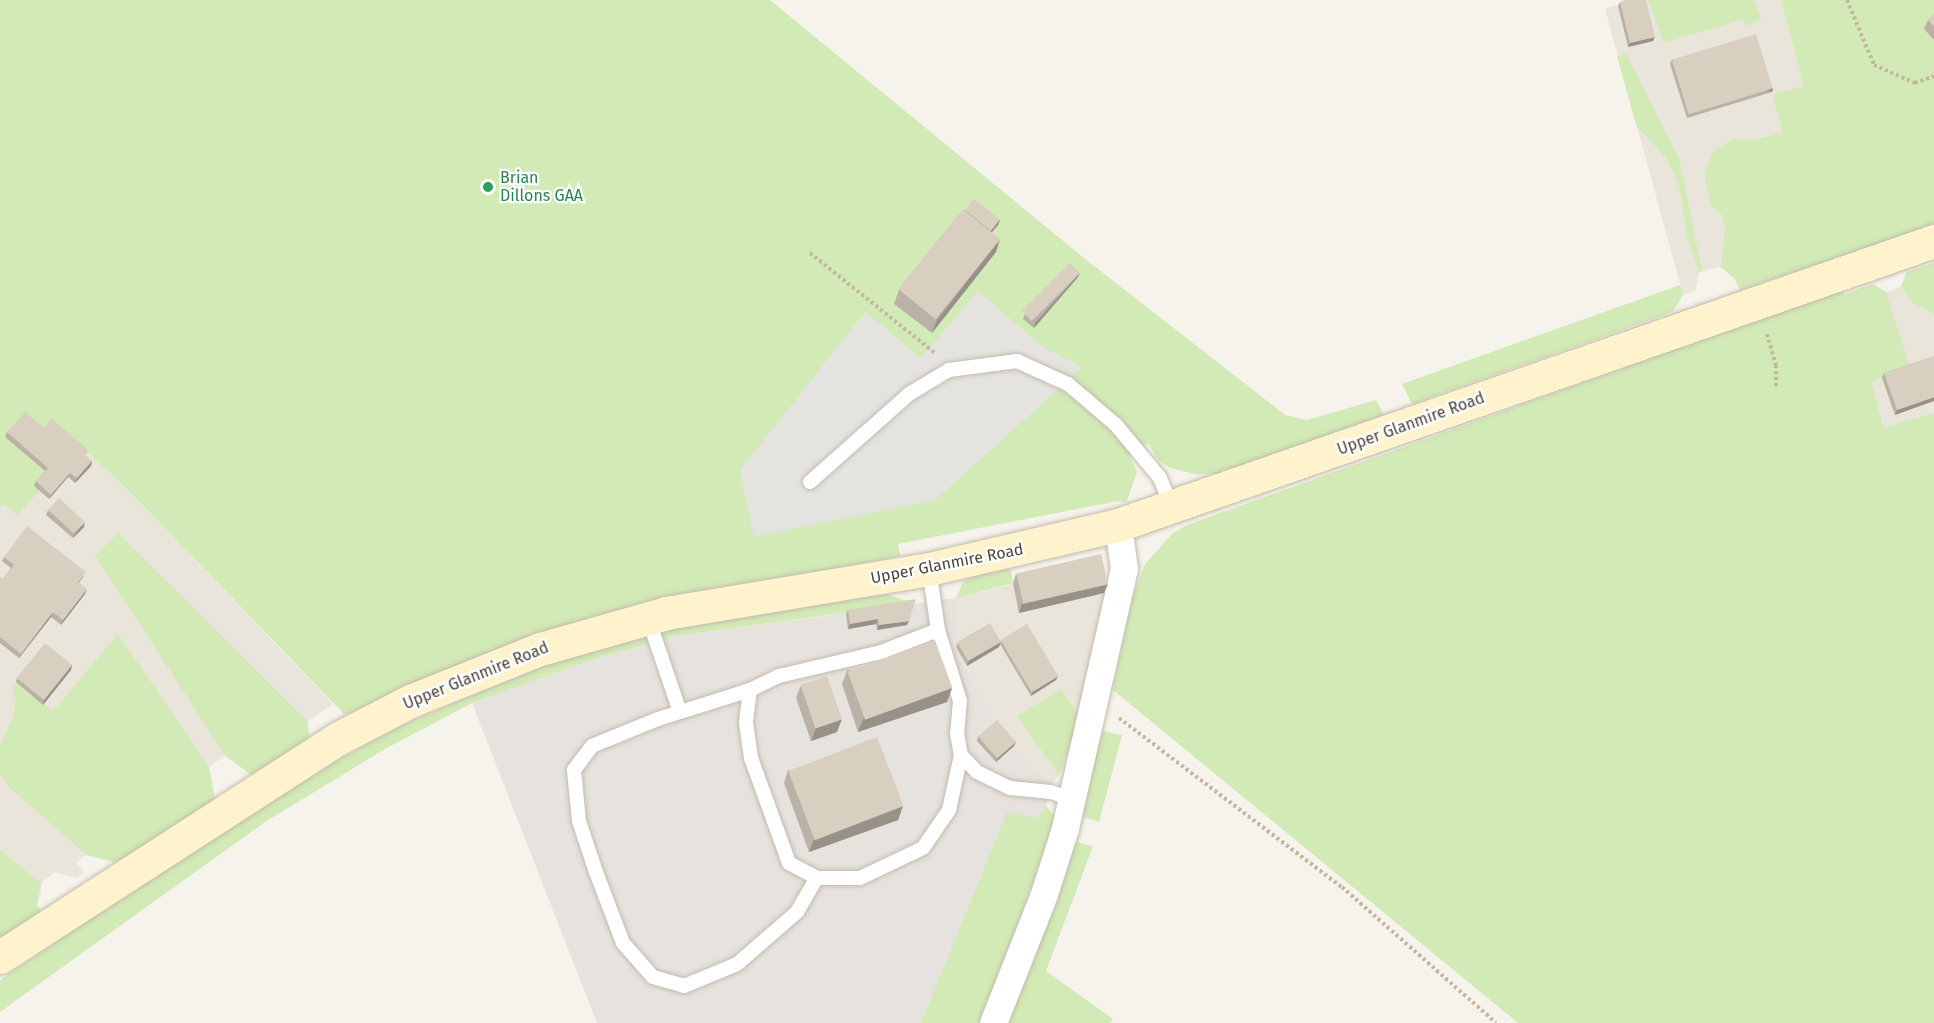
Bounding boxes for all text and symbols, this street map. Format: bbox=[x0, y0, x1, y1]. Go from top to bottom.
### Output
place label: Brian Dillons GAA bbox=[500, 168, 583, 206]
marker: Brian Dillons GAA bbox=[481, 180, 495, 194]
street label: Upper Glanmire Road bbox=[1335, 388, 1487, 460]
street label: Upper Glanmire Road bbox=[869, 540, 1025, 588]
street label: Upper Glanmire Road bbox=[400, 638, 552, 714]

